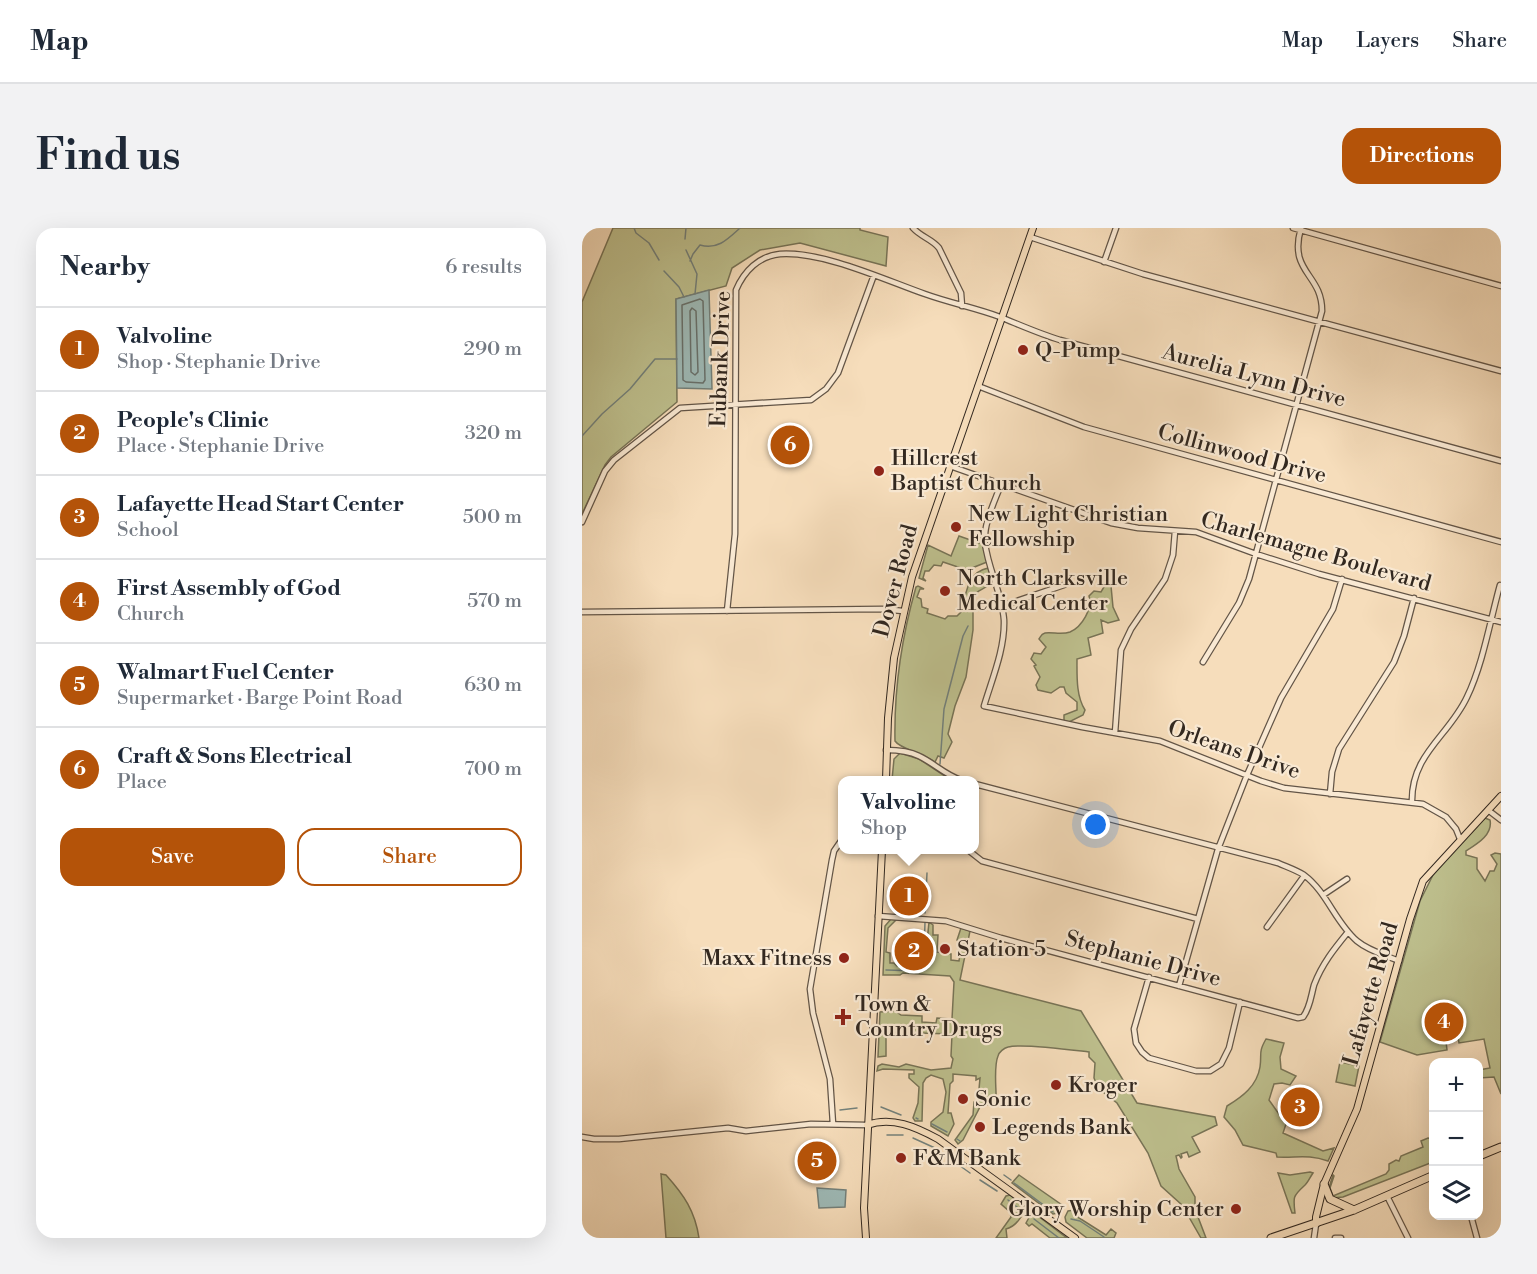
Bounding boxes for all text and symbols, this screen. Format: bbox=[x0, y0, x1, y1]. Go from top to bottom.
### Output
text: Map bbox=[30, 24, 89, 59]
text: Map bbox=[1282, 28, 1323, 54]
text: Layers bbox=[1356, 28, 1419, 54]
text: Share bbox=[1452, 28, 1507, 54]
button: Directions bbox=[1342, 128, 1501, 184]
text: Find us bbox=[36, 130, 180, 183]
text: Nearby bbox=[60, 251, 150, 283]
text: 6 results bbox=[445, 255, 522, 280]
street label: Eubank Drive bbox=[705, 290, 737, 428]
text: Valvoline bbox=[117, 323, 212, 350]
text: 1 bbox=[75, 337, 84, 362]
text: 290 m bbox=[464, 337, 522, 362]
place label: Q-Pump bbox=[1035, 337, 1121, 364]
street label: Aurelia Lynn Drive bbox=[1158, 338, 1349, 413]
marker: Q-Pump bbox=[1016, 343, 1030, 357]
text: Shop · Stephanie Drive bbox=[117, 350, 321, 375]
text: People's Clinic bbox=[117, 407, 269, 434]
street label: Collinwood Drive bbox=[1155, 418, 1329, 490]
text: 2 bbox=[73, 421, 86, 446]
text: 320 m bbox=[465, 421, 522, 446]
pin: 6 bbox=[770, 422, 810, 468]
text: Place · Stephanie Drive bbox=[117, 434, 324, 459]
place label: Hillcrest Baptist Church bbox=[890, 445, 1042, 497]
marker: Hillcrest Baptist Church bbox=[872, 464, 886, 478]
text: Lafayette Head Start Center bbox=[117, 491, 404, 518]
place label: New Light Christian Fellowship bbox=[968, 501, 1168, 553]
text: 3 bbox=[73, 505, 86, 530]
text: 500 m bbox=[463, 505, 522, 530]
street label: Charlemagne Boulevard bbox=[1198, 506, 1435, 598]
text: School bbox=[117, 518, 179, 543]
marker: New Light Christian Fellowship bbox=[949, 520, 963, 534]
street label: Dover Road bbox=[868, 521, 924, 640]
place label: North Clarksville Medical Center bbox=[957, 565, 1128, 617]
text: First Assembly of God bbox=[117, 575, 341, 602]
marker: North Clarksville Medical Center bbox=[938, 584, 952, 598]
text: 4 bbox=[73, 589, 86, 614]
text: 570 m bbox=[467, 589, 522, 614]
text: Church bbox=[117, 602, 184, 627]
text: Walmart Fuel Center bbox=[117, 659, 334, 686]
text: 5 bbox=[73, 673, 86, 698]
text: 630 m bbox=[464, 673, 522, 698]
text: Supermarket · Barge Point Road bbox=[117, 686, 402, 711]
street label: Orleans Drive bbox=[1164, 715, 1304, 785]
text: Craft & Sons Electrical bbox=[117, 743, 352, 770]
text: 6 bbox=[73, 757, 86, 782]
text: 700 m bbox=[464, 757, 522, 782]
text: Place bbox=[117, 770, 167, 795]
popup bbox=[838, 776, 979, 854]
text: Valvoline bbox=[861, 789, 956, 816]
your location bbox=[1081, 810, 1110, 839]
text: Shop bbox=[861, 816, 907, 841]
button: Save bbox=[60, 828, 285, 886]
button: Share bbox=[297, 828, 522, 886]
pin: 1 bbox=[890, 874, 928, 918]
street label: Lafayette Road bbox=[1338, 919, 1405, 1069]
street label: Stephanie Drive bbox=[1062, 925, 1224, 993]
pin: 2 bbox=[894, 928, 934, 974]
place label: Station 5 bbox=[957, 936, 1046, 963]
marker: Station 5 bbox=[938, 942, 952, 956]
place label: Maxx Fitness bbox=[702, 945, 832, 972]
marker: Maxx Fitness bbox=[837, 951, 851, 965]
place label: Town & Country Drugs bbox=[855, 991, 1002, 1043]
pin: 4 bbox=[1424, 1000, 1464, 1044]
marker: Town & Country Drugs bbox=[836, 1010, 850, 1024]
map controls bbox=[1429, 1058, 1483, 1220]
button: + bbox=[1429, 1058, 1483, 1112]
place label: Kroger bbox=[1068, 1072, 1137, 1099]
marker: Kroger bbox=[1049, 1078, 1063, 1092]
pin: 3 bbox=[1280, 1084, 1320, 1130]
place label: Sonic bbox=[975, 1086, 1031, 1113]
marker: Sonic bbox=[956, 1092, 970, 1106]
button: − bbox=[1429, 1112, 1483, 1166]
place label: Legends Bank bbox=[992, 1114, 1132, 1141]
marker: Legends Bank bbox=[973, 1120, 987, 1134]
pin: 5 bbox=[798, 1138, 836, 1184]
place label: F&M Bank bbox=[913, 1145, 1022, 1172]
marker: F&M Bank bbox=[894, 1151, 908, 1165]
button: layers bbox=[1429, 1166, 1483, 1220]
place label: Glory Worship Center bbox=[1008, 1196, 1224, 1223]
marker: Glory Worship Center bbox=[1229, 1202, 1243, 1216]

